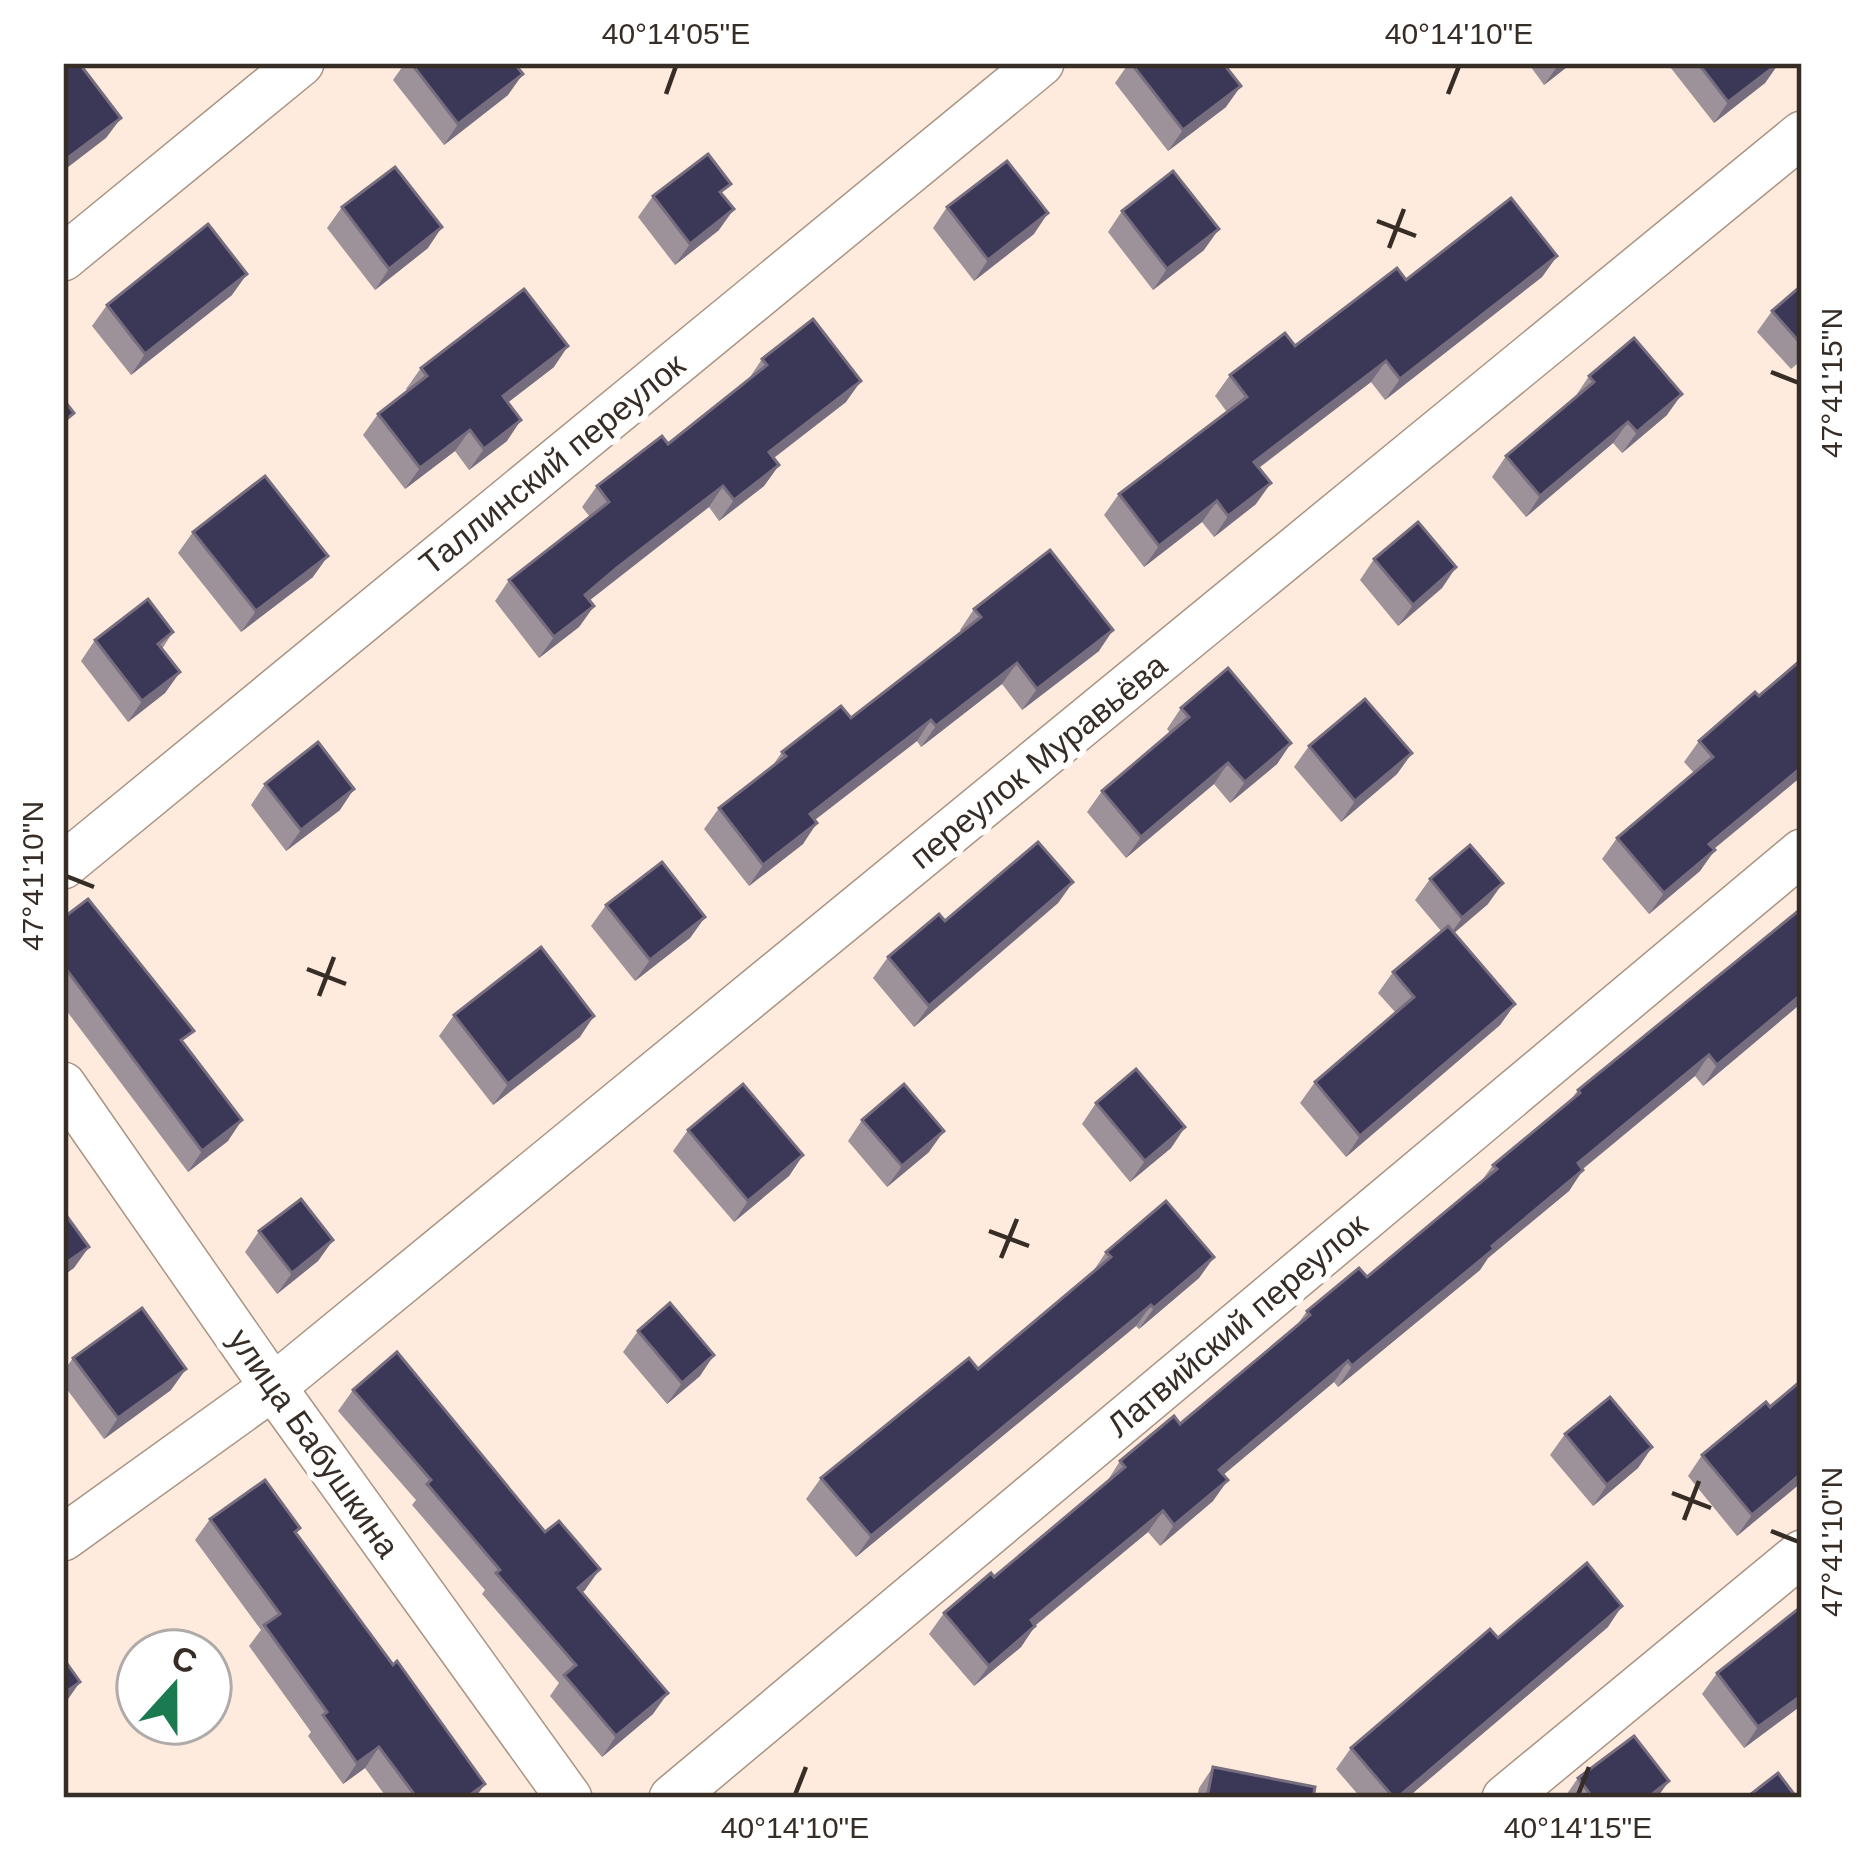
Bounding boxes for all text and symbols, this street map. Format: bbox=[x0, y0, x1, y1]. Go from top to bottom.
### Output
text: 40°14'05"E bbox=[602, 17, 750, 50]
text: 40°14'10"E bbox=[1385, 17, 1533, 50]
text: 47°41'15"N bbox=[1815, 308, 1848, 458]
street label: Таллинский переулок bbox=[412, 345, 692, 582]
street label: переулок Муравьёва bbox=[902, 646, 1174, 876]
text: 47°41'10"N bbox=[16, 801, 49, 951]
street label: Латвийский переулок bbox=[1100, 1206, 1374, 1444]
street label: улица Бабушкина bbox=[221, 1322, 407, 1565]
text: 47°41'10"N bbox=[1815, 1467, 1848, 1617]
north arrow bbox=[114, 1627, 234, 1747]
text: С bbox=[167, 1638, 202, 1681]
text: 40°14'10"E bbox=[721, 1811, 869, 1844]
text: 40°14'15"E bbox=[1504, 1811, 1652, 1844]

